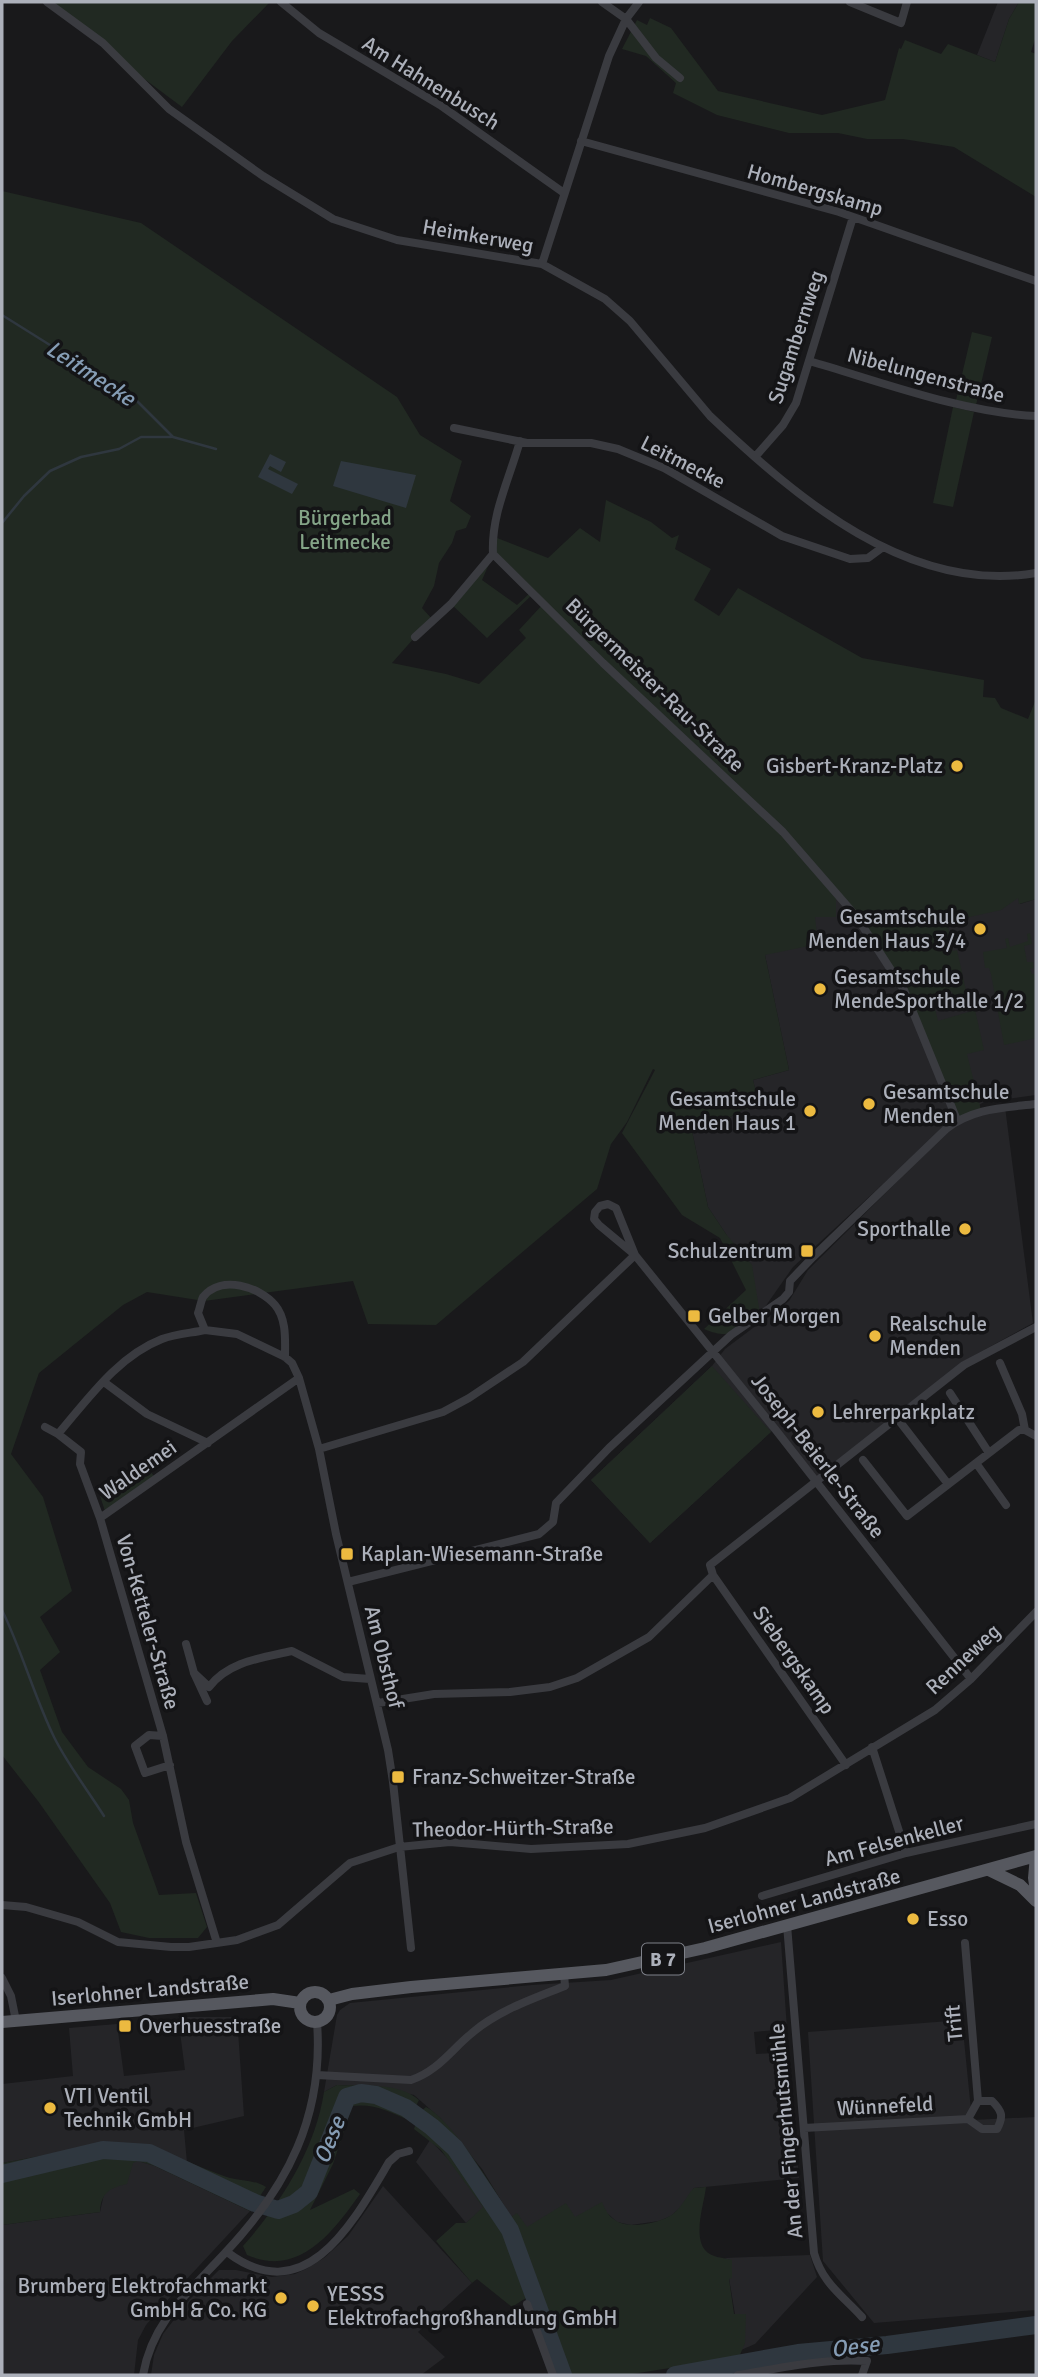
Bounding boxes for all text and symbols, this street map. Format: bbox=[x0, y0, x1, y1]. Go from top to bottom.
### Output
street label: Am Hahnenbusch bbox=[358, 30, 504, 136]
street label: Hombergskamp bbox=[744, 158, 886, 222]
street label: Heimkerweg bbox=[420, 213, 536, 259]
street label: Sugambernweg bbox=[762, 267, 830, 407]
water label: Leitmecke bbox=[41, 334, 142, 414]
street label: Nibelungenstraße bbox=[844, 341, 1008, 409]
street label: Leitmecke bbox=[636, 430, 730, 494]
park label: Bürgerbad Leitmecke bbox=[298, 505, 392, 555]
street label: Bürgermeister-Rau-Straße bbox=[560, 593, 750, 777]
place label: Gisbert-Kranz-Platz bbox=[766, 753, 943, 779]
marker: Gisbert-Kranz-Platz bbox=[949, 758, 965, 774]
place label: Gesamtschule Menden Haus 3/4 bbox=[808, 904, 966, 954]
marker: Gesamtschule Menden Haus 3/4 bbox=[972, 921, 988, 937]
place label: Gesamtschule MendeSporthalle 1/2 bbox=[834, 964, 1024, 1014]
marker: Gesamtschule MendeSporthalle 1/2 bbox=[812, 981, 828, 997]
place label: Gesamtschule Menden bbox=[883, 1079, 1009, 1129]
place label: Gesamtschule Menden Haus 1 bbox=[658, 1086, 796, 1136]
marker: Gesamtschule Menden bbox=[861, 1096, 877, 1112]
marker: Gesamtschule Menden Haus 1 bbox=[802, 1103, 818, 1119]
place label: Sporthalle bbox=[857, 1216, 951, 1242]
marker: Sporthalle bbox=[957, 1221, 973, 1237]
place label: Schulzentrum bbox=[668, 1238, 793, 1264]
marker: Schulzentrum bbox=[799, 1243, 815, 1259]
place label: Gelber Morgen bbox=[708, 1303, 841, 1329]
marker: Gelber Morgen bbox=[686, 1308, 702, 1324]
place label: Realschule Menden bbox=[889, 1311, 987, 1361]
marker: Realschule Menden bbox=[867, 1328, 883, 1344]
street label: Joseph-Beierle-Straße bbox=[746, 1368, 890, 1544]
place label: Lehrerparkplatz bbox=[832, 1399, 975, 1425]
marker: Lehrerparkplatz bbox=[810, 1404, 826, 1420]
street label: Waldemei bbox=[94, 1434, 182, 1506]
street label: Von-Ketteler-Straße bbox=[111, 1531, 185, 1713]
place label: Kaplan-Wiesemann-Straße bbox=[361, 1541, 603, 1567]
marker: Kaplan-Wiesemann-Straße bbox=[339, 1546, 355, 1562]
street label: Siebergskamp bbox=[747, 1601, 841, 1719]
street label: Am Obsthof bbox=[359, 1603, 410, 1712]
street label: Renneweg bbox=[920, 1618, 1006, 1700]
place label: Franz-Schweitzer-Straße bbox=[412, 1764, 635, 1790]
marker: Franz-Schweitzer-Straße bbox=[390, 1769, 406, 1785]
street label: Am Felsenkeller bbox=[822, 1810, 967, 1872]
street label: Theodor-Hürth-Straße bbox=[412, 1813, 614, 1843]
street label: Iserlohner Landstraße bbox=[705, 1863, 903, 1939]
place label: Esso bbox=[927, 1906, 968, 1932]
marker: Esso bbox=[905, 1911, 921, 1927]
road number: B 7 bbox=[642, 1943, 684, 1974]
street label: Iserlohner Landstraße bbox=[50, 1968, 250, 2012]
street label: Trift bbox=[939, 2003, 969, 2042]
place label: Overhuesstraße bbox=[139, 2013, 281, 2039]
marker: Overhuesstraße bbox=[117, 2018, 133, 2034]
street label: An der Fingerhutsmühle bbox=[764, 2022, 808, 2240]
place label: VTI Ventil Technik GmbH bbox=[64, 2083, 192, 2133]
street label: Wünnefeld bbox=[836, 2090, 934, 2122]
marker: VTI Ventil Technik GmbH bbox=[42, 2100, 58, 2116]
water label: Oese bbox=[307, 2111, 352, 2168]
place label: Brumberg Elektrofachmarkt GmbH & Co. KG bbox=[18, 2273, 267, 2323]
place label: YESSS Elektrofachgroßhandlung GmbH bbox=[327, 2281, 617, 2331]
marker: Brumberg Elektrofachmarkt GmbH & Co. KG bbox=[273, 2290, 289, 2306]
marker: YESSS Elektrofachgroßhandlung GmbH bbox=[305, 2298, 321, 2314]
water label: Oese bbox=[829, 2329, 882, 2364]

